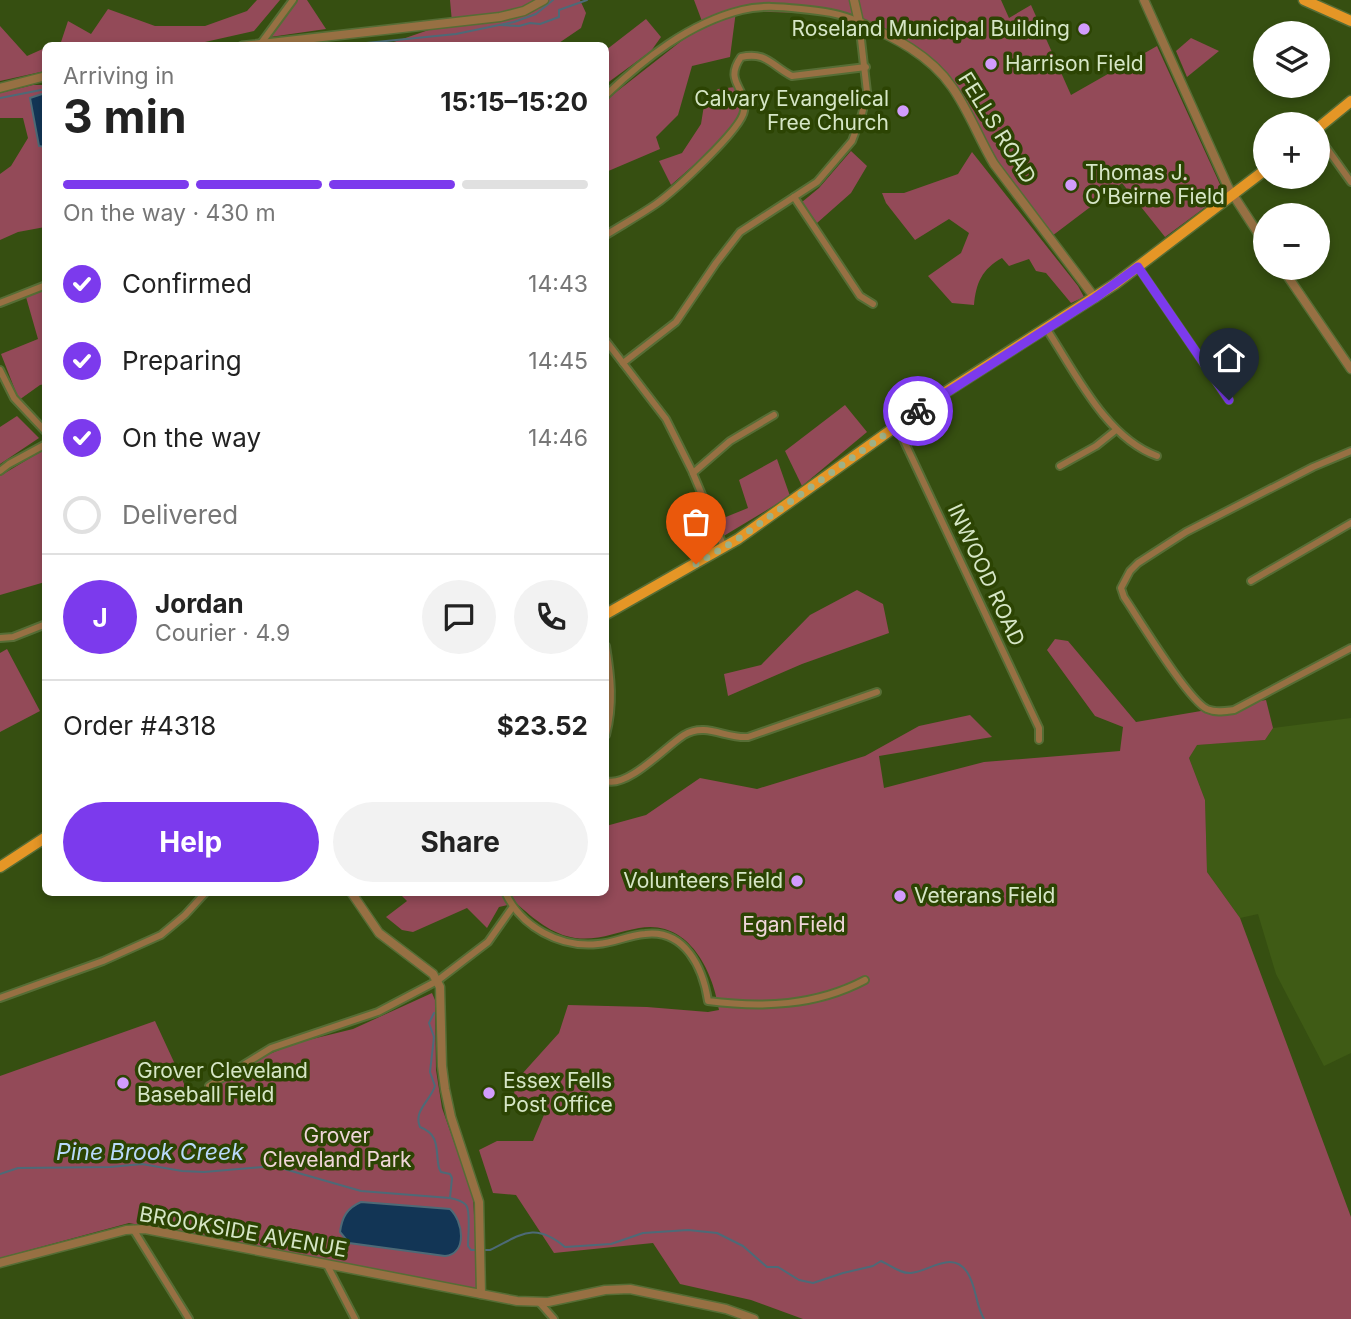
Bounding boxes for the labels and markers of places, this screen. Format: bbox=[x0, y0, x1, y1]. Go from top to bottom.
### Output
place label: Roseland Municipal Building bbox=[791, 16, 1070, 41]
marker: Roseland Municipal Building bbox=[1076, 21, 1092, 37]
place label: Harrison Field bbox=[1005, 51, 1144, 76]
marker: Harrison Field bbox=[983, 56, 999, 72]
place label: Calvary Evangelical Free Church bbox=[694, 86, 889, 135]
marker: Calvary Evangelical Free Church bbox=[895, 103, 911, 119]
place label: Thomas J. O'Beirne Field bbox=[1085, 160, 1225, 209]
marker: Thomas J. O'Beirne Field bbox=[1063, 177, 1079, 193]
pin bbox=[1199, 328, 1259, 400]
pin bbox=[666, 492, 726, 564]
place label: Volunteers Field bbox=[623, 868, 783, 893]
marker: Volunteers Field bbox=[789, 873, 805, 889]
place label: Veterans Field bbox=[914, 883, 1055, 908]
marker: Veterans Field bbox=[892, 888, 908, 904]
place label: Grover Cleveland Baseball Field bbox=[137, 1058, 308, 1107]
place label: Essex Fells Post Office bbox=[503, 1068, 613, 1117]
marker: Grover Cleveland Baseball Field bbox=[115, 1075, 131, 1091]
marker: Essex Fells Post Office bbox=[481, 1085, 497, 1101]

